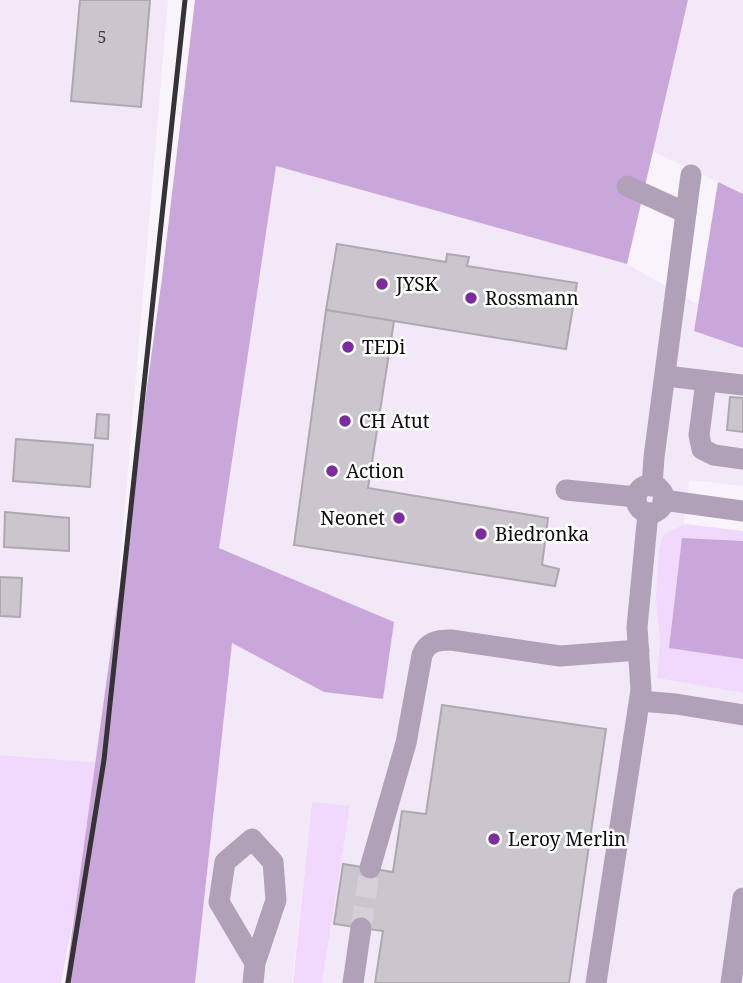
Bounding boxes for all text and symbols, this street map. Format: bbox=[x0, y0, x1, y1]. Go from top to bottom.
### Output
house number: 5 bbox=[98, 26, 106, 48]
place label: JYSK bbox=[395, 271, 439, 297]
marker: JYSK bbox=[374, 276, 390, 292]
place label: Rossmann bbox=[485, 285, 579, 311]
marker: Rossmann bbox=[463, 290, 479, 306]
place label: TEDi bbox=[362, 334, 405, 360]
marker: TEDi bbox=[340, 339, 356, 355]
place label: CH Atut bbox=[359, 408, 430, 434]
marker: CH Atut bbox=[337, 413, 353, 429]
place label: Action bbox=[346, 458, 404, 484]
marker: Action bbox=[324, 463, 340, 479]
place label: Neonet bbox=[320, 505, 385, 531]
marker: Neonet bbox=[391, 510, 407, 526]
place label: Biedronka bbox=[495, 521, 589, 547]
marker: Biedronka bbox=[473, 526, 489, 542]
place label: Leroy Merlin bbox=[508, 826, 626, 852]
marker: Leroy Merlin bbox=[486, 831, 502, 847]

